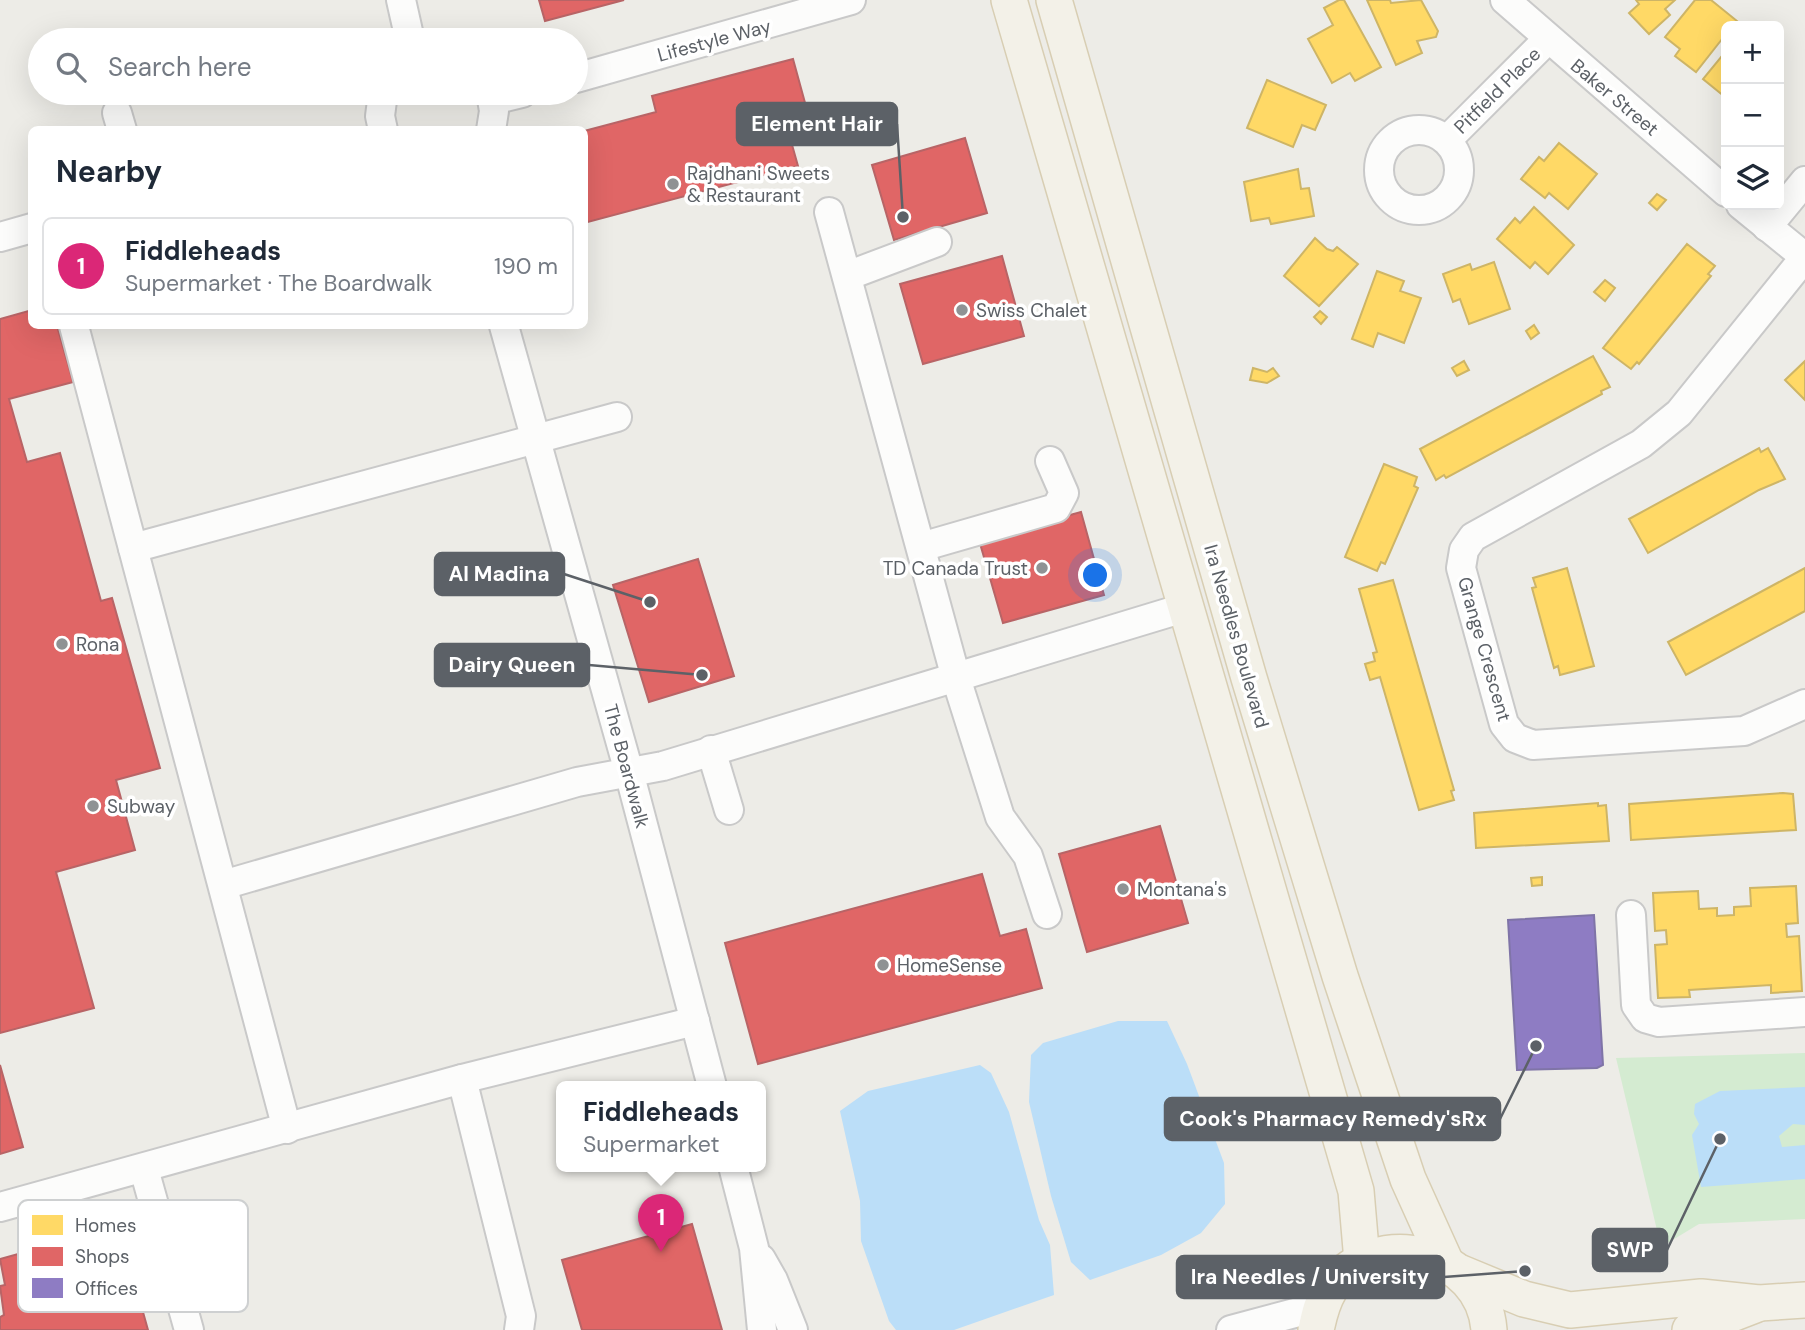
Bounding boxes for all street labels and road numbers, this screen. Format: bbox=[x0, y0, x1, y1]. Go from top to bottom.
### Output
street label: Lifestyle Way bbox=[655, 13, 774, 68]
street label: Pitfield Place bbox=[1449, 42, 1546, 139]
street label: Baker Street bbox=[1565, 53, 1664, 141]
street label: Ira Needles Boulevard bbox=[1198, 541, 1275, 731]
street label: Grange Crescent bbox=[1452, 574, 1517, 724]
street label: The Boardwalk bbox=[598, 701, 655, 831]

